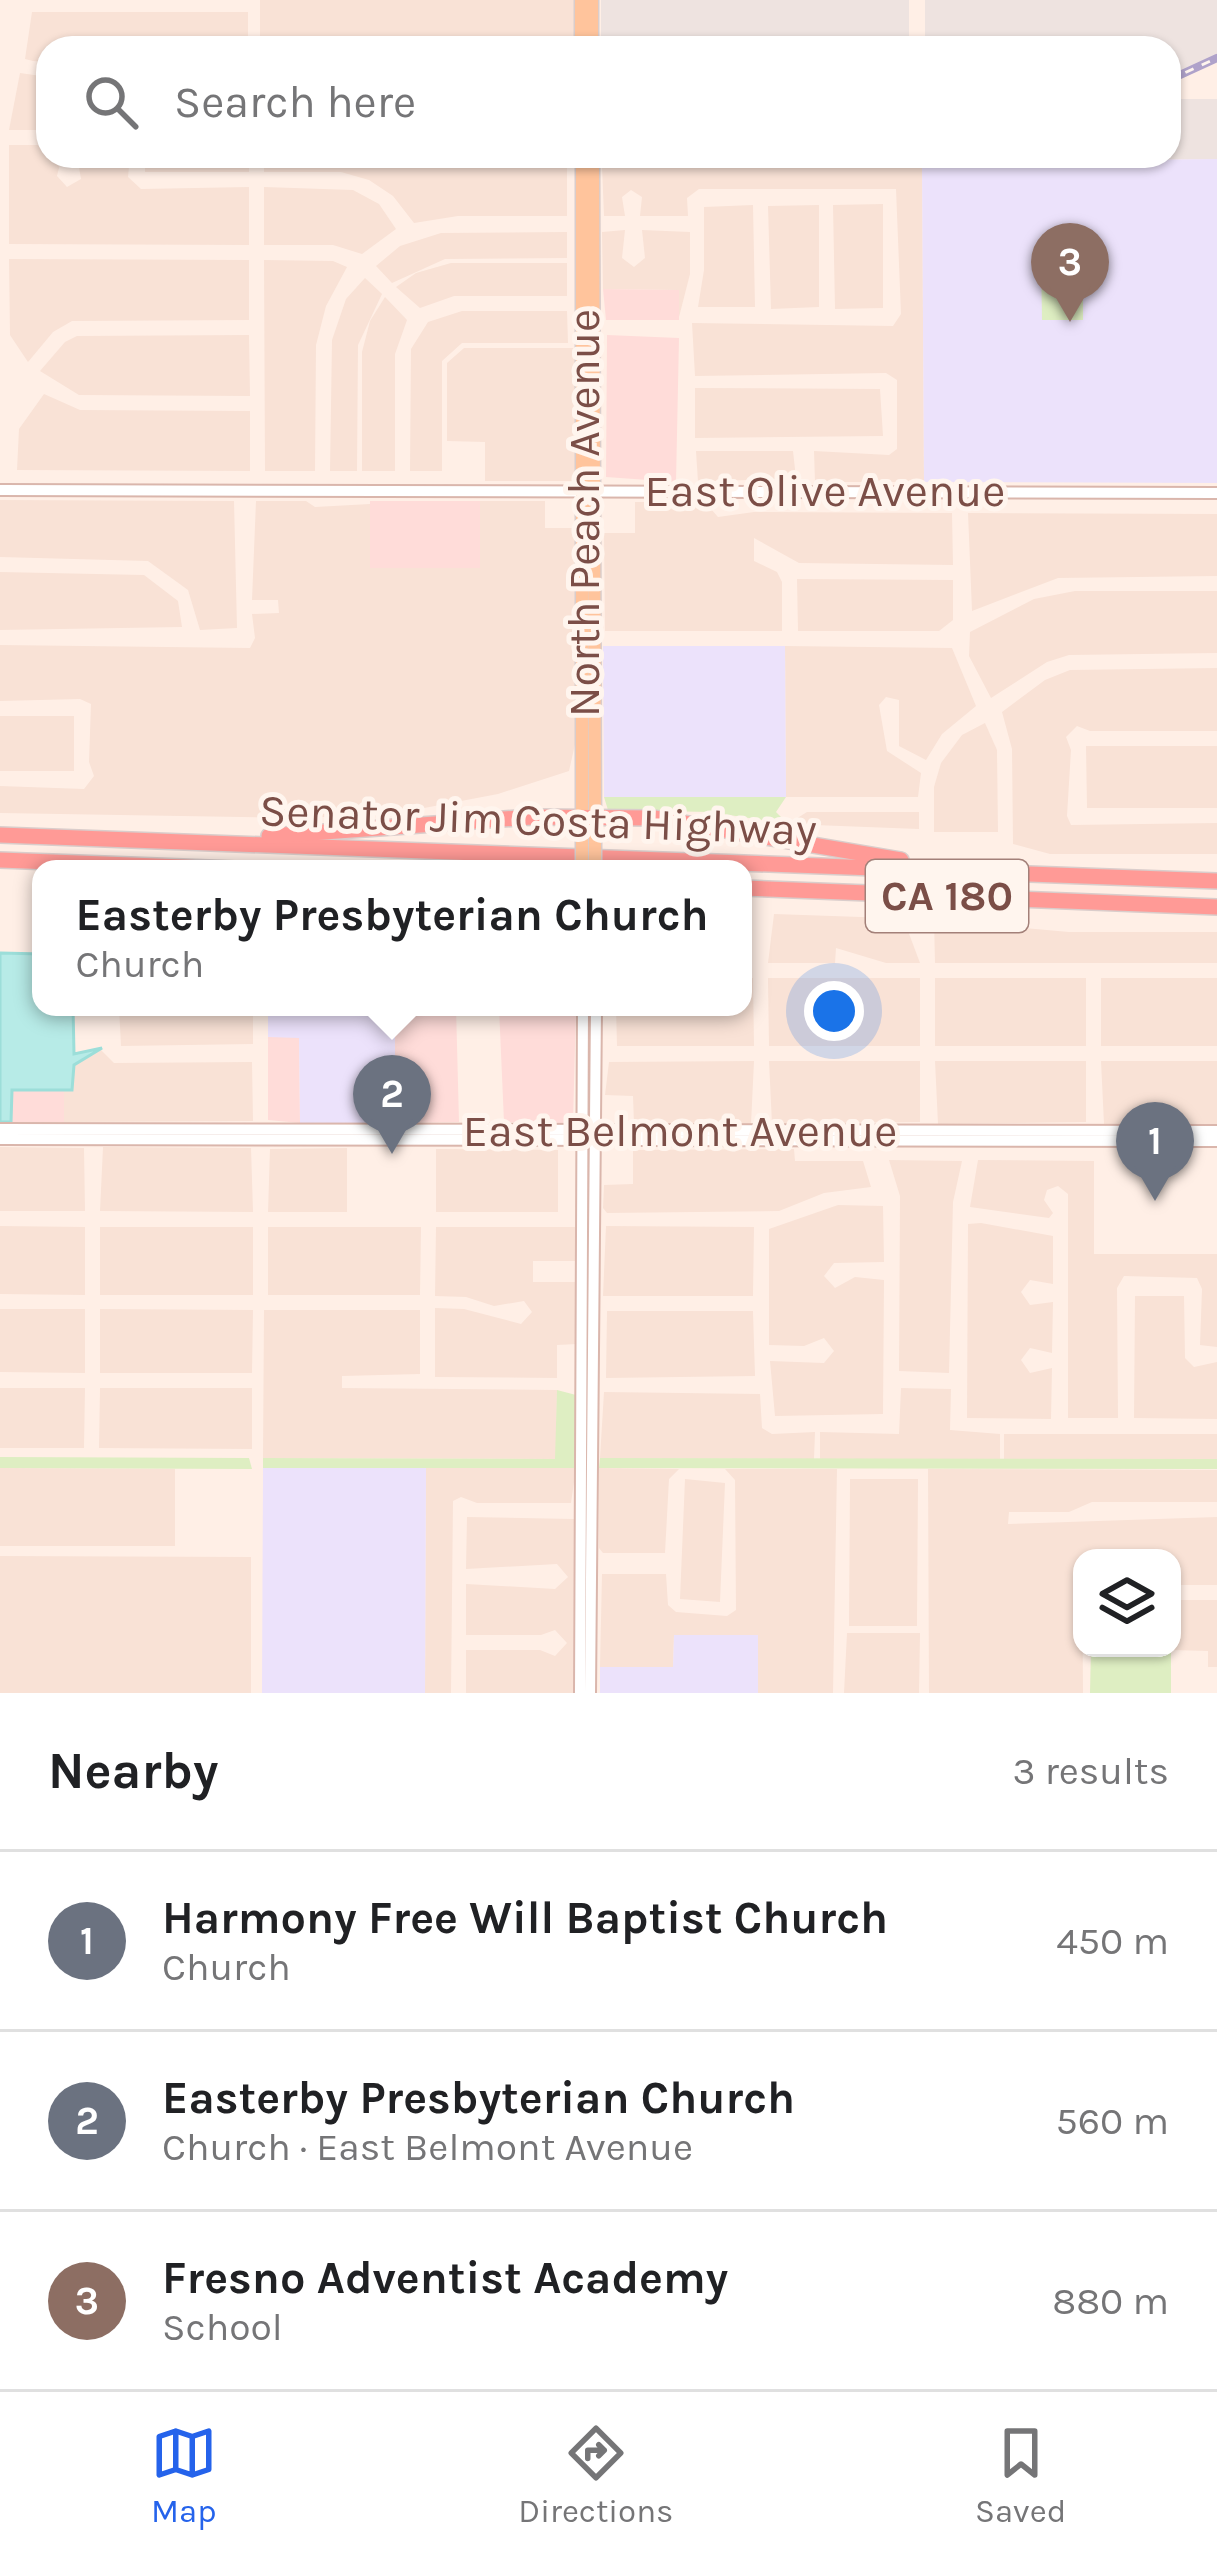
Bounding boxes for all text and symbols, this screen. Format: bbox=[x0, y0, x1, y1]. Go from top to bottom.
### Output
search box bbox=[36, 36, 1181, 168]
icon: search bbox=[78, 69, 144, 135]
text: Search here bbox=[174, 76, 416, 128]
pin: 3 bbox=[1031, 223, 1109, 322]
street label: North Peach Avenue bbox=[558, 309, 610, 717]
street label: East Olive Avenue bbox=[645, 465, 1005, 517]
street label: Senator Jim Costa Highway bbox=[258, 784, 818, 857]
popup bbox=[32, 860, 752, 1016]
road number: CA 180 bbox=[866, 860, 1028, 932]
text: Easterby Presbyterian Church bbox=[75, 889, 709, 941]
text: Church bbox=[75, 941, 204, 987]
your location bbox=[804, 981, 864, 1041]
pin: 2 bbox=[353, 1055, 431, 1154]
pin: 1 bbox=[1116, 1102, 1194, 1201]
street label: East Belmont Avenue bbox=[463, 1105, 897, 1157]
map controls bbox=[1073, 1549, 1181, 1657]
button: layers bbox=[1073, 1549, 1181, 1657]
text: Nearby bbox=[48, 1741, 218, 1801]
text: 3 results bbox=[1012, 1748, 1169, 1794]
text: Harmony Free Will Baptist Church bbox=[162, 1892, 888, 1944]
text: 1 bbox=[80, 1918, 94, 1964]
text: 450 m bbox=[1056, 1918, 1169, 1964]
text: Church bbox=[162, 1944, 291, 1990]
text: Easterby Presbyterian Church bbox=[162, 2072, 795, 2124]
text: 2 bbox=[75, 2098, 99, 2144]
text: 560 m bbox=[1056, 2098, 1169, 2144]
text: Church · East Belmont Avenue bbox=[162, 2124, 693, 2170]
text: Fresno Adventist Academy bbox=[162, 2252, 728, 2304]
text: 3 bbox=[75, 2278, 99, 2324]
text: 880 m bbox=[1052, 2278, 1169, 2324]
text: School bbox=[162, 2304, 283, 2350]
tab: Map bbox=[151, 2420, 217, 2530]
tab: Directions bbox=[518, 2420, 673, 2530]
tab: Saved bbox=[975, 2420, 1066, 2530]

